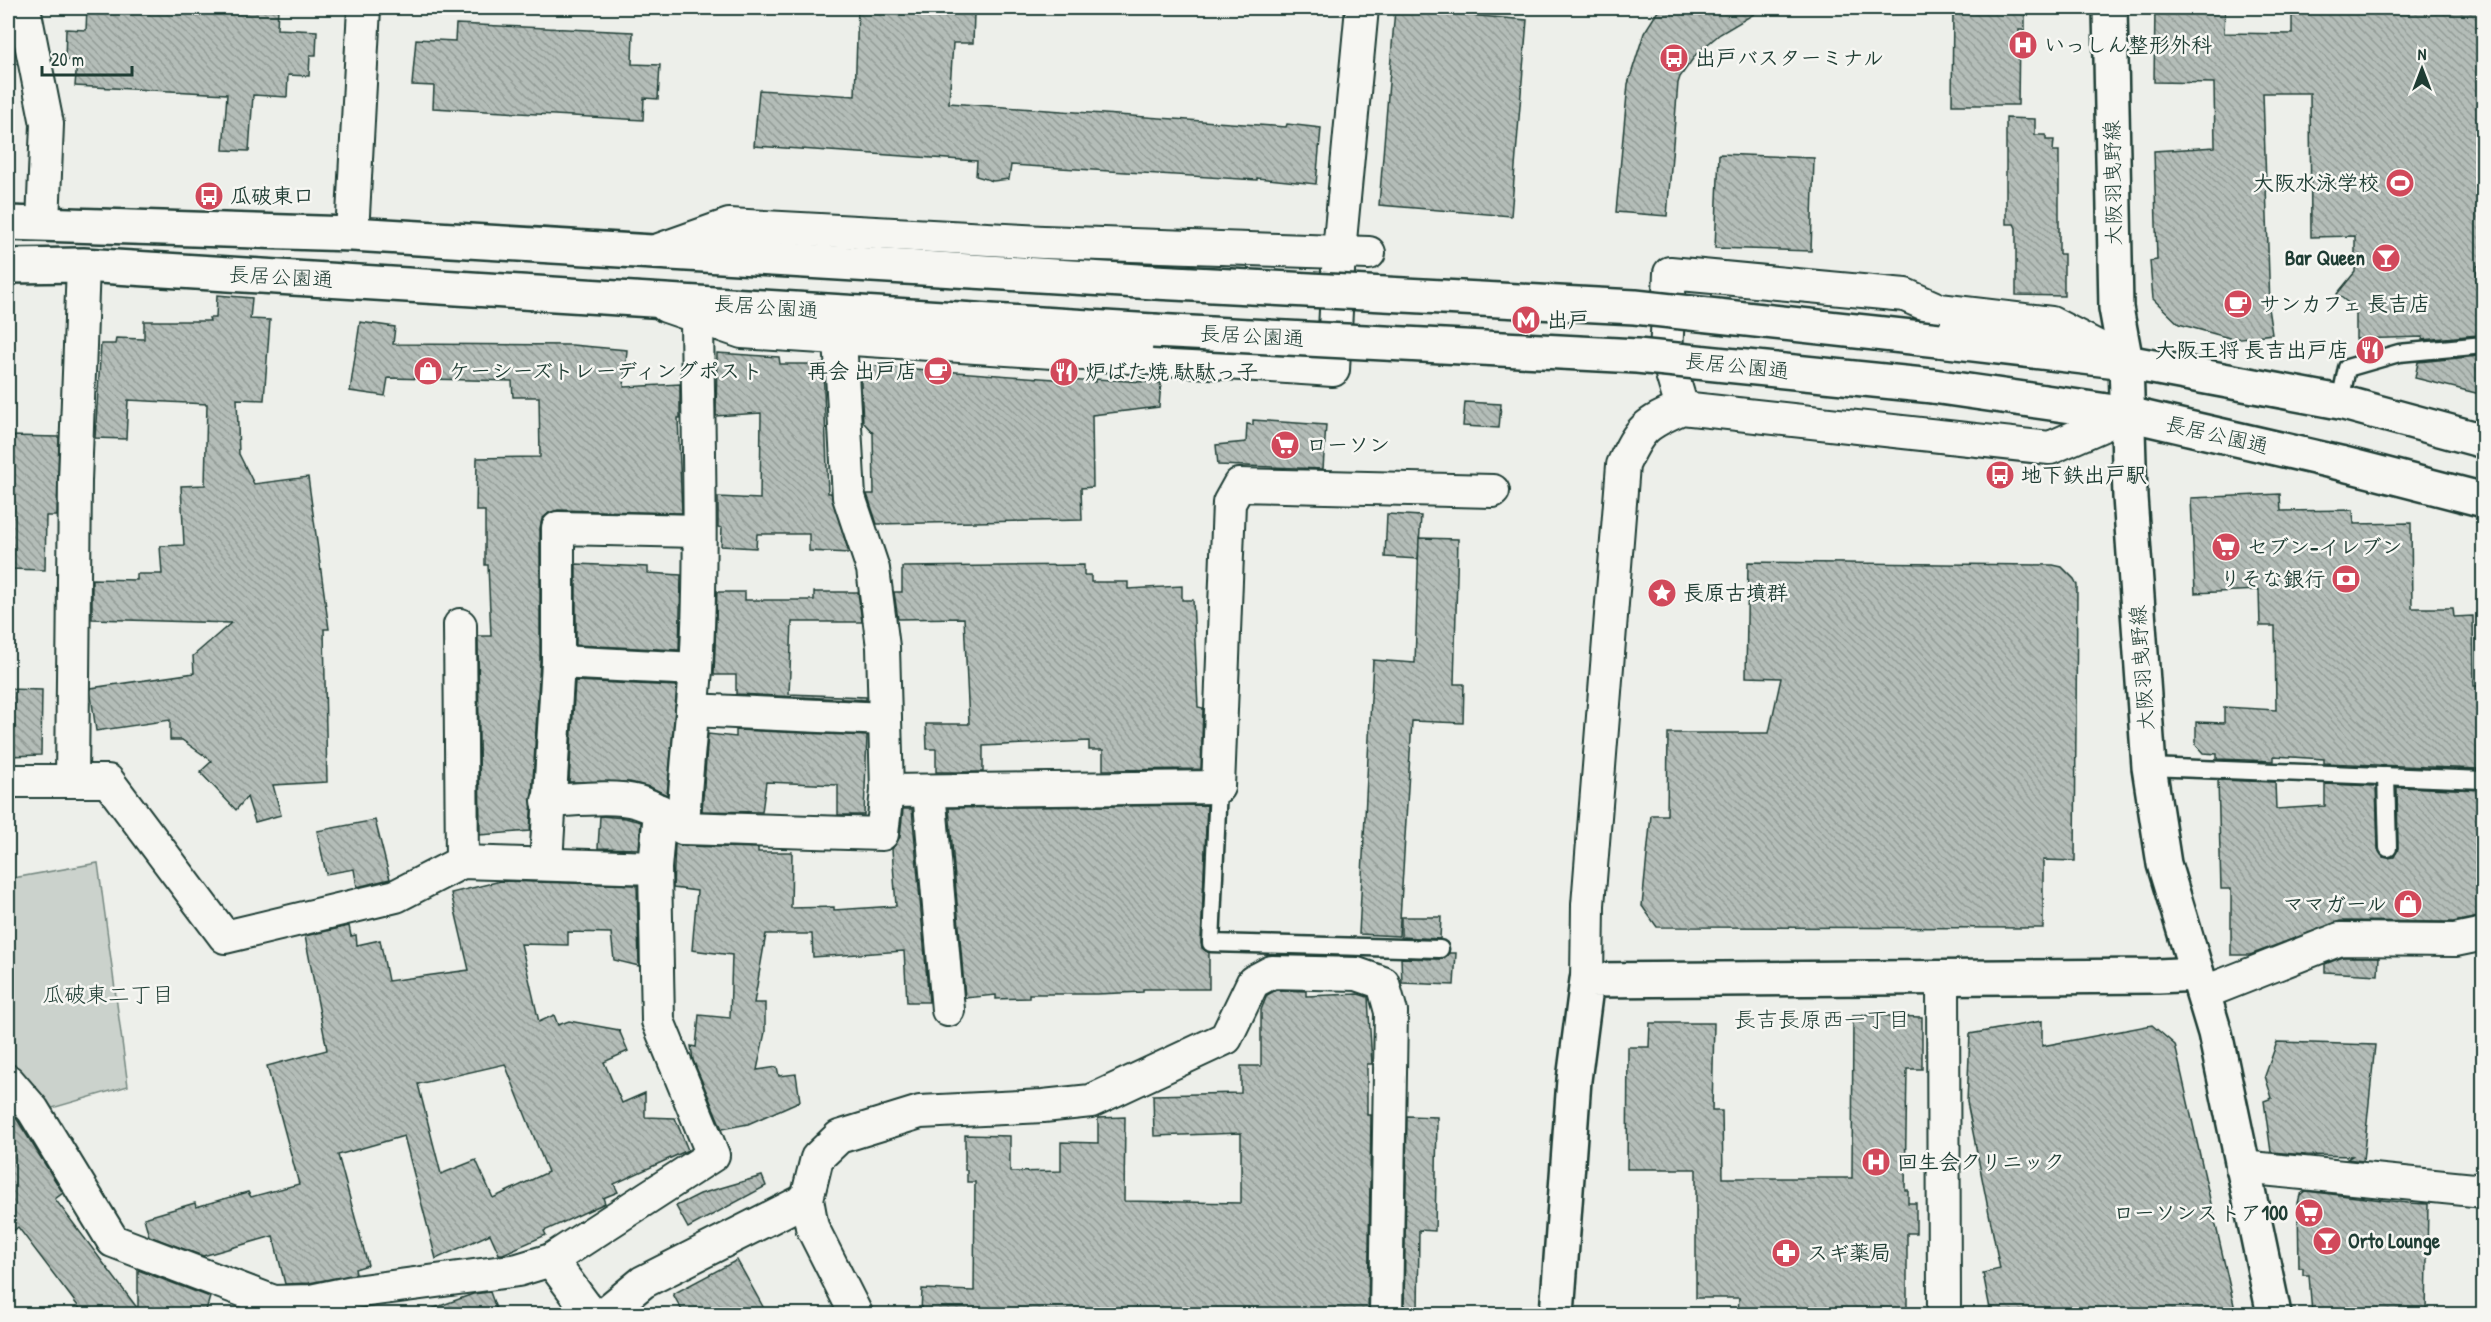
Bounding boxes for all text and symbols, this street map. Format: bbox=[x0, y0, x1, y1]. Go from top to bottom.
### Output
hospital icon: いっしん整形外科 bbox=[2007, 29, 2039, 61]
place label: いっしん整形外科 bbox=[2044, 30, 2212, 59]
scale bar bbox=[42, 39, 132, 77]
north arrow bbox=[2392, 39, 2452, 99]
bus stop icon: 出戸バスターミナル bbox=[1658, 42, 1690, 74]
place label: 出戸バスターミナル bbox=[1695, 43, 1884, 72]
text: N bbox=[2418, 43, 2427, 65]
text: 20 m bbox=[51, 47, 84, 72]
street label: 大阪羽曳野線 bbox=[2097, 120, 2128, 246]
sports icon: 大阪水泳学校 bbox=[2384, 167, 2416, 199]
place label: 大阪水泳学校 bbox=[2253, 168, 2379, 197]
bus stop icon: 瓜破東口 bbox=[193, 180, 225, 212]
place label: 瓜破東口 bbox=[230, 181, 314, 210]
bar icon: Bar Queen bbox=[2370, 242, 2402, 274]
place label: Bar Queen bbox=[2285, 243, 2365, 272]
street label: 長居公園通 bbox=[228, 259, 334, 294]
street label: 長居公園通 bbox=[713, 288, 819, 325]
cafe icon: サンカフェ 長吉店 bbox=[2222, 288, 2254, 320]
place label: サンカフェ 長吉店 bbox=[2259, 289, 2430, 318]
metro station icon: 出戸 bbox=[1510, 304, 1542, 336]
place label: 出戸 bbox=[1547, 305, 1589, 334]
street label: 長居公園通 bbox=[1199, 318, 1305, 353]
restaurant icon: 大阪王将 長吉出戸店 bbox=[2354, 334, 2386, 366]
place label: 大阪王将 長吉出戸店 bbox=[2155, 335, 2349, 364]
street label: 長居公園通 bbox=[1683, 346, 1791, 385]
shop icon: ケーシーズトレーディングポスト bbox=[412, 355, 444, 387]
cafe icon: 再会 出戸店 bbox=[922, 355, 954, 387]
place label: ケーシーズトレーディングポスト bbox=[449, 356, 763, 385]
place label: 再会 出戸店 bbox=[807, 356, 917, 385]
restaurant icon: 炉ばた焼 駄駄っ子 bbox=[1048, 356, 1080, 388]
place label: 炉ばた焼 駄駄っ子 bbox=[1085, 357, 1258, 386]
street label: 長居公園通 bbox=[2163, 409, 2272, 460]
supermarket icon: ローソン bbox=[1269, 429, 1301, 461]
place label: ローソン bbox=[1306, 430, 1390, 459]
bus stop icon: 地下鉄出戸駅 bbox=[1984, 459, 2016, 491]
place label: 地下鉄出戸駅 bbox=[2021, 460, 2147, 489]
supermarket icon: セブン-イレブン bbox=[2210, 531, 2242, 563]
place label: セブン-イレブン bbox=[2247, 532, 2402, 561]
bank icon: りそな銀行 bbox=[2330, 563, 2362, 595]
place label: りそな銀行 bbox=[2220, 564, 2325, 593]
place icon: 長原古墳群 bbox=[1646, 577, 1678, 609]
place label: 長原古墳群 bbox=[1683, 578, 1788, 607]
street label: 大阪羽曳野線 bbox=[2123, 604, 2160, 732]
shop icon: ママガール bbox=[2392, 888, 2424, 920]
place label: ママガール bbox=[2283, 889, 2387, 918]
district label: 瓜破東二丁目 bbox=[42, 979, 174, 1009]
district label: 長吉長原西一丁目 bbox=[1734, 1004, 1910, 1034]
hospital icon: 回生会クリニック bbox=[1860, 1146, 1892, 1178]
place label: 回生会クリニック bbox=[1897, 1147, 2065, 1176]
supermarket icon: ローソンストア100 bbox=[2293, 1197, 2325, 1229]
place label: ローソンストア100 bbox=[2113, 1198, 2289, 1227]
bar icon: Orto Lounge bbox=[2311, 1225, 2343, 1257]
place label: Orto Lounge bbox=[2348, 1226, 2441, 1256]
pharmacy icon: スギ薬局 bbox=[1770, 1237, 1802, 1269]
place label: スギ薬局 bbox=[1807, 1238, 1891, 1267]

